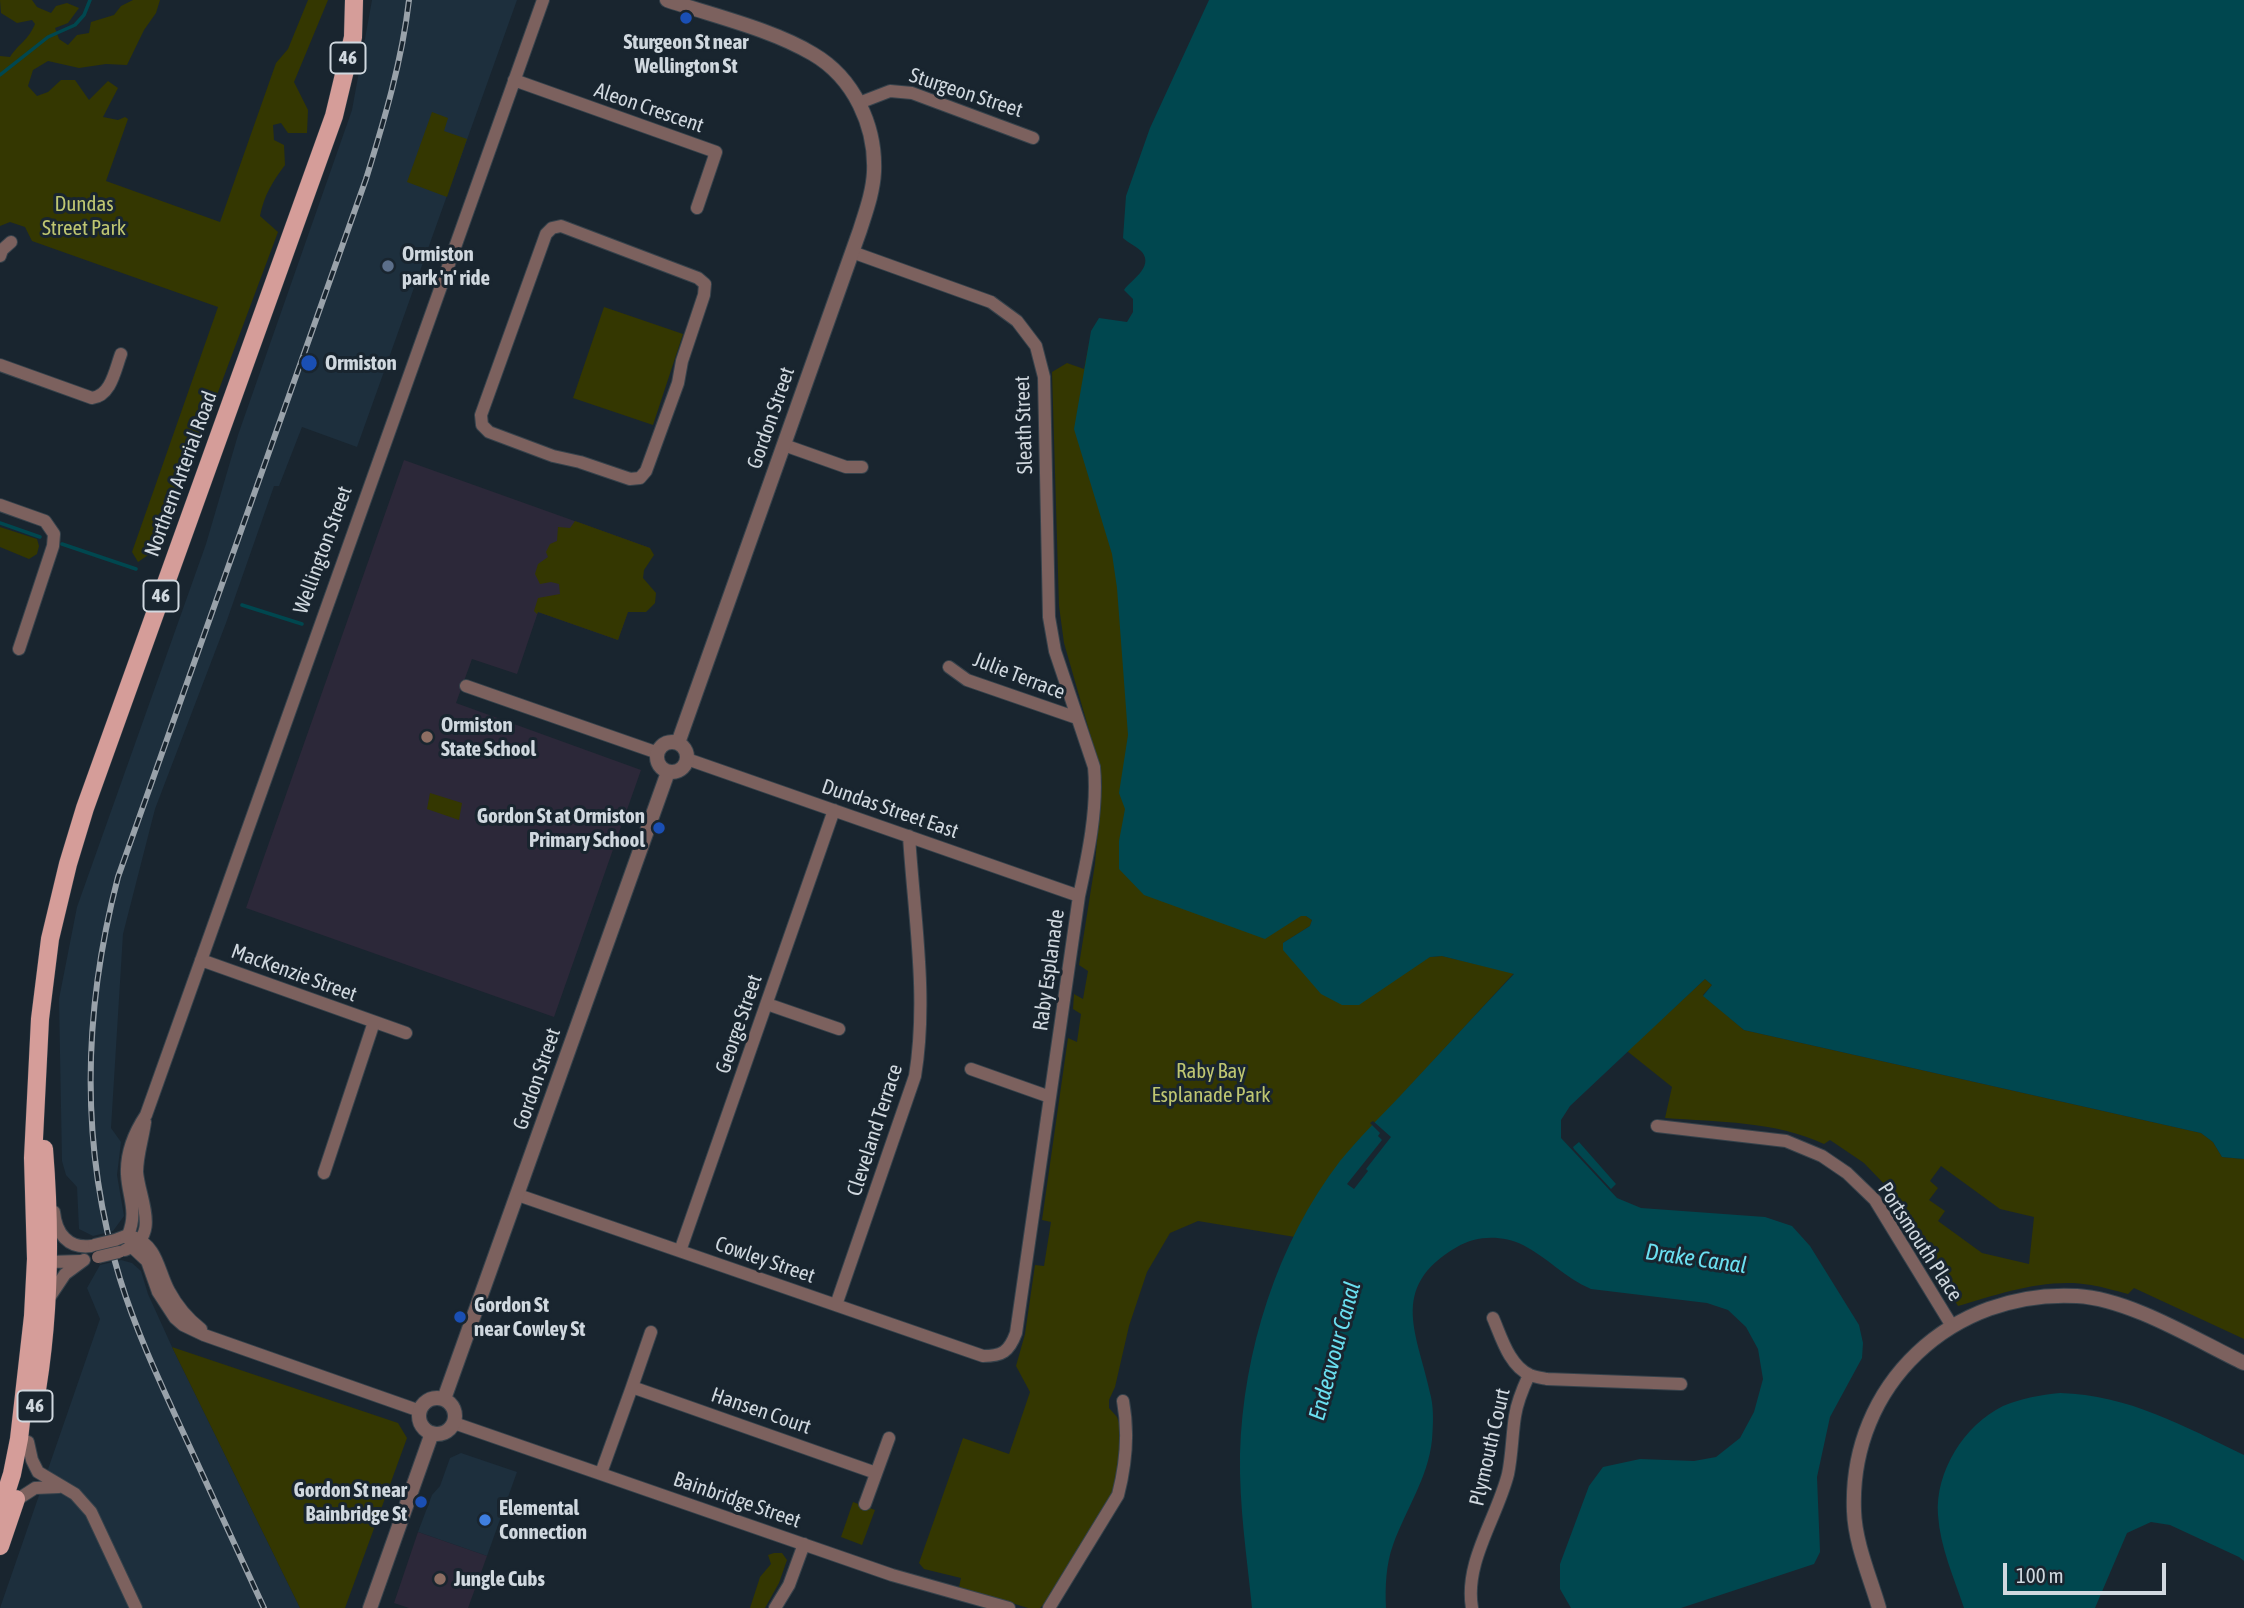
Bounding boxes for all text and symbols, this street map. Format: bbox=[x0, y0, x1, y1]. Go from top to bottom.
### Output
marker: Sturgeon St near Wellington St bbox=[678, 10, 694, 26]
place label: Sturgeon St near Wellington St bbox=[624, 29, 748, 79]
road number: 46 bbox=[330, 43, 366, 74]
street label: Sturgeon Street bbox=[906, 63, 1026, 123]
street label: Aleon Crescent bbox=[591, 78, 707, 138]
park label: Dundas Street Park bbox=[42, 191, 126, 241]
place label: Ormiston park 'n' ride bbox=[402, 241, 490, 291]
marker: Ormiston park 'n' ride bbox=[380, 258, 396, 274]
place label: Ormiston bbox=[325, 350, 397, 376]
marker: Ormiston bbox=[299, 353, 319, 373]
street label: Gordon Street bbox=[742, 364, 800, 472]
street label: Sleath Street bbox=[1010, 375, 1038, 475]
street label: Northern Arterial Road bbox=[139, 388, 223, 560]
street label: Wellington Street bbox=[288, 483, 358, 617]
road number: 46 bbox=[144, 580, 178, 611]
street label: Julie Terrace bbox=[970, 647, 1068, 705]
place label: Ormiston State School bbox=[441, 712, 536, 762]
marker: Ormiston State School bbox=[419, 729, 435, 745]
street label: Dundas Street East bbox=[818, 774, 962, 844]
place label: Gordon St at Ormiston Primary School bbox=[477, 803, 645, 853]
marker: Gordon St at Ormiston Primary School bbox=[651, 820, 667, 836]
street label: Raby Esplanade bbox=[1028, 908, 1070, 1032]
street label: MacKenzie Street bbox=[228, 939, 360, 1007]
street label: George Street bbox=[710, 971, 768, 1077]
street label: Gordon Street bbox=[508, 1025, 566, 1133]
park label: Raby Bay Esplanade Park bbox=[1151, 1058, 1271, 1108]
street label: Cleveland Terrace bbox=[842, 1061, 908, 1199]
street label: Portsmouth Place bbox=[1872, 1178, 1968, 1306]
street label: Cowley Street bbox=[712, 1231, 818, 1289]
water label: Drake Canal bbox=[1644, 1238, 1748, 1280]
water label: Endeavour Canal bbox=[1303, 1279, 1367, 1423]
place label: Gordon St near Cowley St bbox=[474, 1292, 585, 1342]
marker: Gordon St near Cowley St bbox=[452, 1309, 468, 1325]
street label: Hansen Court bbox=[708, 1382, 814, 1440]
street label: Plymouth Court bbox=[1464, 1386, 1516, 1508]
road number: 46 bbox=[18, 1390, 52, 1422]
street label: Bainbridge Street bbox=[670, 1466, 804, 1534]
place label: Gordon St near Bainbridge St bbox=[293, 1477, 407, 1527]
marker: Gordon St near Bainbridge St bbox=[413, 1494, 429, 1510]
place label: Elemental Connection bbox=[499, 1495, 587, 1545]
marker: Elemental Connection bbox=[477, 1512, 493, 1528]
scale bar bbox=[2006, 1548, 2169, 1592]
text: 100 m bbox=[2016, 1563, 2064, 1587]
place label: Jungle Cubs bbox=[454, 1566, 545, 1592]
marker: Jungle Cubs bbox=[432, 1571, 448, 1587]

